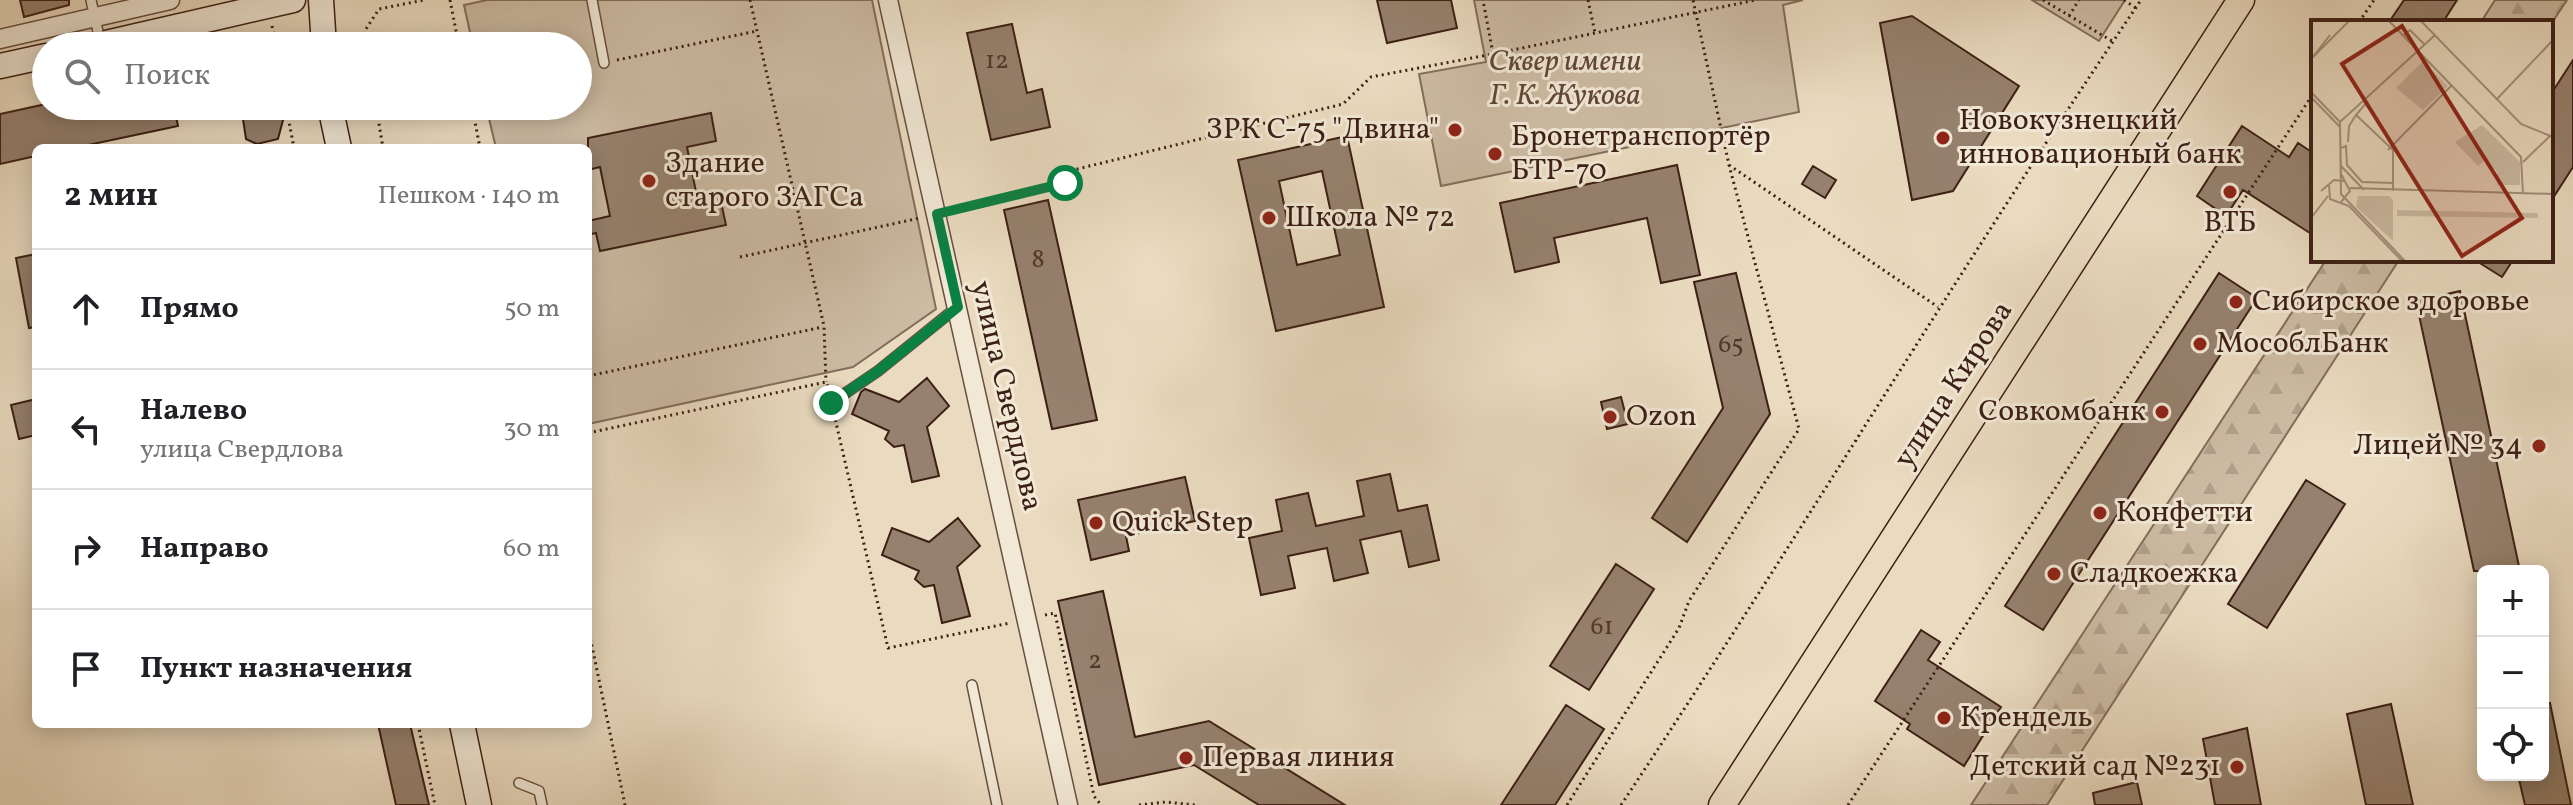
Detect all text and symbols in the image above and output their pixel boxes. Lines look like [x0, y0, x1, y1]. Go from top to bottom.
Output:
inset map [2311, 20, 2553, 262]
search box [32, 32, 592, 120]
park label: Сквер имени Г. К. Жукова [1488, 41, 1642, 117]
house number: 12 [985, 43, 1009, 79]
icon: search [60, 54, 104, 98]
text: Поиск [124, 55, 210, 97]
place label: Новокузнецкий инновационый банк [1959, 100, 2242, 176]
place label: ЗРК С-75 "Двина" [1206, 109, 1439, 151]
place label: Бронетранспортёр БТР-70 [1511, 116, 1771, 192]
marker: ЗРК С-75 "Двина" [1446, 121, 1464, 139]
marker: Новокузнецкий инновационый банк [1934, 129, 1952, 147]
place label: Здание старого ЗАГСа [665, 143, 864, 219]
marker: Бронетранспортёр БТР-70 [1486, 145, 1504, 163]
route start [1047, 165, 1083, 201]
marker: Здание старого ЗАГСа [640, 172, 658, 190]
text: 2 мин [64, 173, 158, 220]
text: Пешком · 140 m [378, 178, 560, 214]
marker: ВТБ [2221, 183, 2239, 201]
place label: Школа № 72 [1285, 197, 1455, 239]
place label: ВТБ [2203, 202, 2257, 244]
marker: Школа № 72 [1260, 209, 1278, 227]
house number: 8 [1031, 242, 1045, 278]
street label: улица Свердлова [959, 277, 1053, 515]
place label: Сибирское здоровье [2252, 281, 2529, 323]
icon: ahead [64, 287, 108, 331]
text: Прямо [140, 288, 239, 330]
text: 50 m [504, 291, 560, 327]
street label: улица Кирова [1884, 293, 2024, 477]
marker: Сибирское здоровье [2227, 293, 2245, 311]
place label: МособлБанк [2216, 323, 2389, 365]
house number: 65 [1718, 327, 1744, 363]
marker: МособлБанк [2191, 335, 2209, 353]
route end [813, 385, 849, 421]
text: Налево [140, 390, 247, 432]
place label: Совкомбанк [1979, 391, 2146, 433]
place label: Ozon [1626, 396, 1697, 438]
marker: Совкомбанк [2153, 403, 2171, 421]
icon: left [64, 407, 108, 451]
marker: Ozon [1601, 408, 1619, 426]
text: 30 m [503, 411, 560, 447]
place label: Лицей № 34 [2353, 425, 2523, 467]
text: улица Свердлова [140, 432, 344, 468]
marker: Лицей № 34 [2530, 437, 2548, 455]
place label: Конфетти [2116, 492, 2253, 534]
place label: Quick Step [1112, 502, 1253, 544]
marker: Конфетти [2091, 504, 2109, 522]
marker: Quick Step [1087, 514, 1105, 532]
icon: right [64, 527, 108, 571]
text: Направо [140, 528, 269, 570]
text: 60 m [503, 531, 560, 567]
place label: Сладкоежка [2070, 553, 2238, 595]
marker: Сладкоежка [2045, 565, 2063, 583]
map controls [2477, 565, 2549, 781]
button: + [2477, 565, 2549, 637]
house number: 61 [1590, 609, 1614, 645]
button: − [2477, 637, 2549, 709]
house number: 2 [1088, 643, 1102, 679]
icon: arrive [64, 647, 108, 691]
text: Пункт назначения [140, 648, 412, 690]
place label: Крендель [1960, 697, 2093, 739]
marker: Крендель [1935, 709, 1953, 727]
button: locate [2477, 709, 2549, 781]
place label: Первая линия [1202, 737, 1394, 779]
place label: Детский сад №231 [1970, 746, 2221, 788]
marker: Первая линия [1177, 749, 1195, 767]
marker: Детский сад №231 [2228, 758, 2246, 776]

